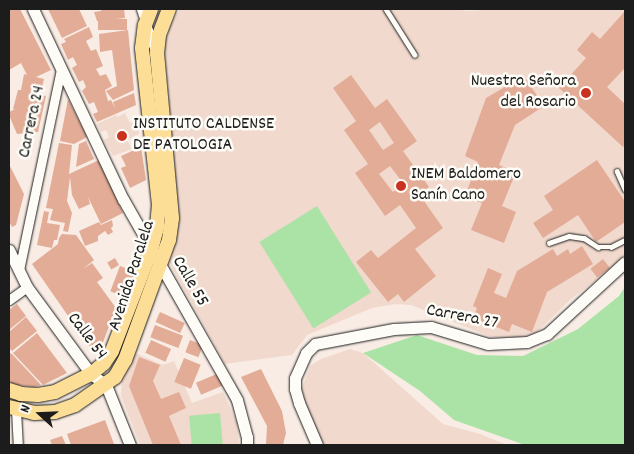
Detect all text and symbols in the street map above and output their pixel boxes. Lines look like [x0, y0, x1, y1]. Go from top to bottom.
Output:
place label: Nuestra Señora del Rosario [471, 72, 576, 115]
street label: Carrera 24 [15, 84, 51, 160]
marker: Nuestra Señora del Rosario [580, 87, 592, 99]
place label: INSTITUTO CALDENSE DE PATOLOGIA [133, 115, 274, 158]
marker: INSTITUTO CALDENSE DE PATOLOGIA [115, 129, 129, 143]
place label: INEM Baldomero Sanín Cano [411, 165, 521, 208]
marker: INEM Baldomero Sanín Cano [395, 180, 407, 192]
street label: Avenida Paralela [105, 218, 161, 334]
street label: Calle 55 [166, 253, 212, 311]
street label: Carrera 27 [424, 300, 500, 336]
street label: Calle 54 [61, 309, 111, 365]
north arrow [15, 389, 65, 439]
text: N [15, 402, 36, 416]

